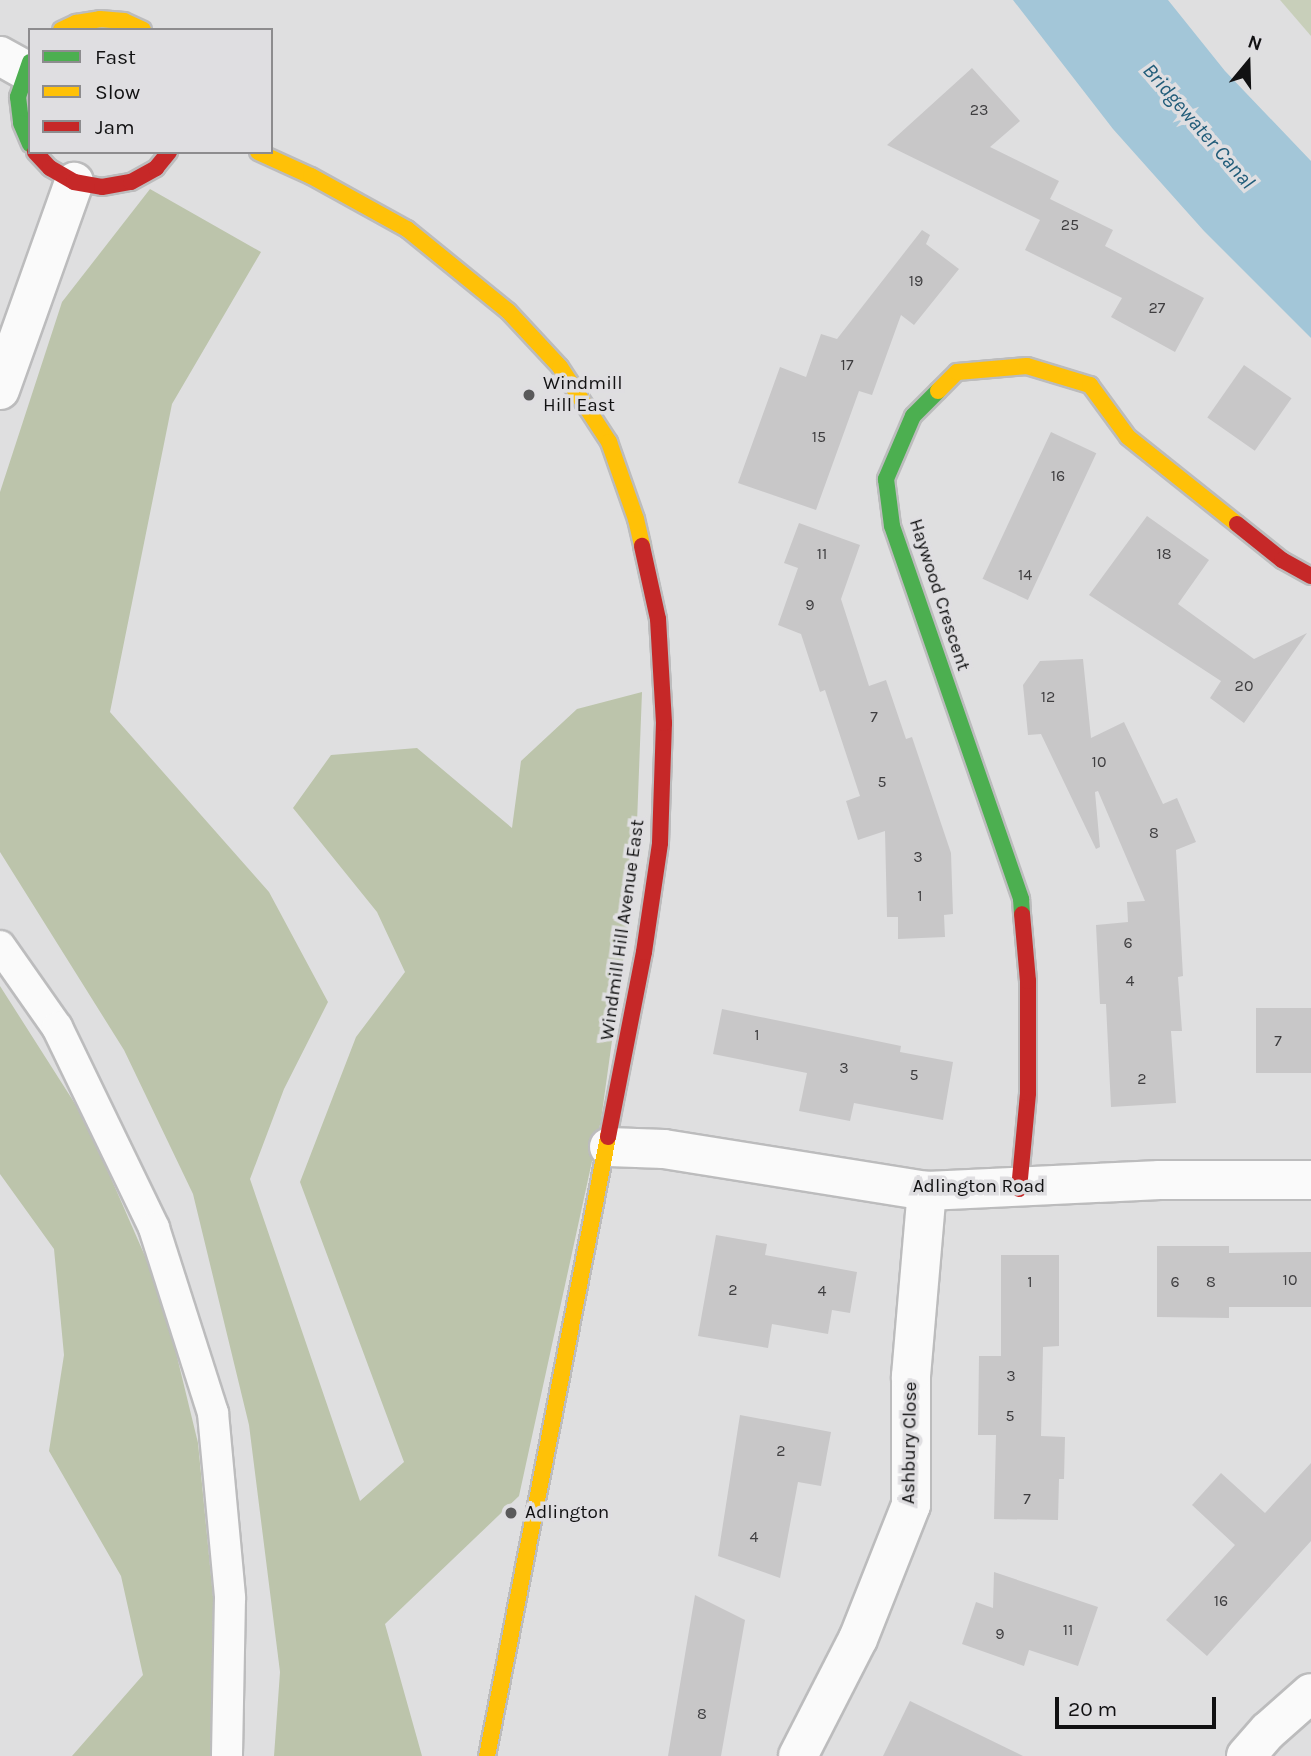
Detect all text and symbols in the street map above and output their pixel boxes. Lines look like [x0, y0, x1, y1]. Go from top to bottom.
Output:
legend [28, 28, 273, 154]
north arrow [1213, 28, 1283, 98]
text: N [1245, 31, 1265, 56]
text: Fast [95, 45, 136, 69]
water label: Bridgewater Canal [1138, 58, 1260, 194]
text: Slow [95, 80, 140, 104]
house number: 23 [970, 100, 988, 120]
text: Jam [95, 115, 135, 139]
house number: 25 [1061, 215, 1079, 235]
house number: 19 [909, 271, 923, 291]
house number: 27 [1149, 298, 1165, 318]
house number: 17 [841, 355, 853, 375]
place label: Windmill Hill East [543, 373, 622, 417]
marker: Windmill Hill East [521, 387, 537, 403]
house number: 15 [812, 427, 826, 447]
house number: 16 [1051, 466, 1065, 486]
street label: Haywood Crescent [904, 516, 974, 674]
house number: 11 [817, 544, 827, 564]
house number: 18 [1156, 544, 1172, 564]
house number: 14 [1018, 565, 1032, 585]
house number: 9 [805, 595, 815, 615]
house number: 20 [1235, 676, 1253, 696]
house number: 12 [1041, 687, 1055, 707]
house number: 7 [870, 707, 878, 727]
house number: 10 [1092, 752, 1106, 772]
house number: 5 [877, 772, 887, 792]
street label: Windmill Hill Avenue East [596, 818, 650, 1042]
house number: 8 [1149, 823, 1159, 843]
house number: 3 [913, 847, 923, 867]
house number: 1 [917, 886, 923, 906]
house number: 6 [1123, 933, 1133, 953]
house number: 4 [1126, 971, 1134, 991]
house number: 1 [754, 1025, 760, 1045]
house number: 7 [1274, 1031, 1282, 1051]
house number: 3 [839, 1058, 849, 1078]
house number: 5 [909, 1065, 919, 1085]
house number: 2 [1137, 1069, 1147, 1089]
street label: Adlington Road [913, 1176, 1045, 1198]
house number: 10 [1283, 1270, 1297, 1290]
house number: 1 [1027, 1272, 1033, 1292]
house number: 6 [1170, 1272, 1180, 1292]
house number: 8 [1206, 1272, 1216, 1292]
house number: 2 [728, 1280, 738, 1300]
house number: 4 [818, 1281, 826, 1301]
house number: 3 [1006, 1366, 1016, 1386]
street label: Ashbury Close [898, 1382, 922, 1504]
house number: 5 [1005, 1406, 1015, 1426]
house number: 2 [776, 1441, 786, 1461]
house number: 7 [1023, 1489, 1031, 1509]
place label: Adlington [525, 1502, 609, 1524]
marker: Adlington [503, 1505, 519, 1521]
house number: 4 [750, 1527, 758, 1547]
house number: 16 [1214, 1591, 1228, 1611]
house number: 11 [1063, 1620, 1073, 1640]
house number: 9 [995, 1624, 1005, 1644]
scale bar [1059, 1682, 1220, 1726]
text: 20 m [1068, 1697, 1117, 1721]
house number: 8 [697, 1704, 707, 1724]

